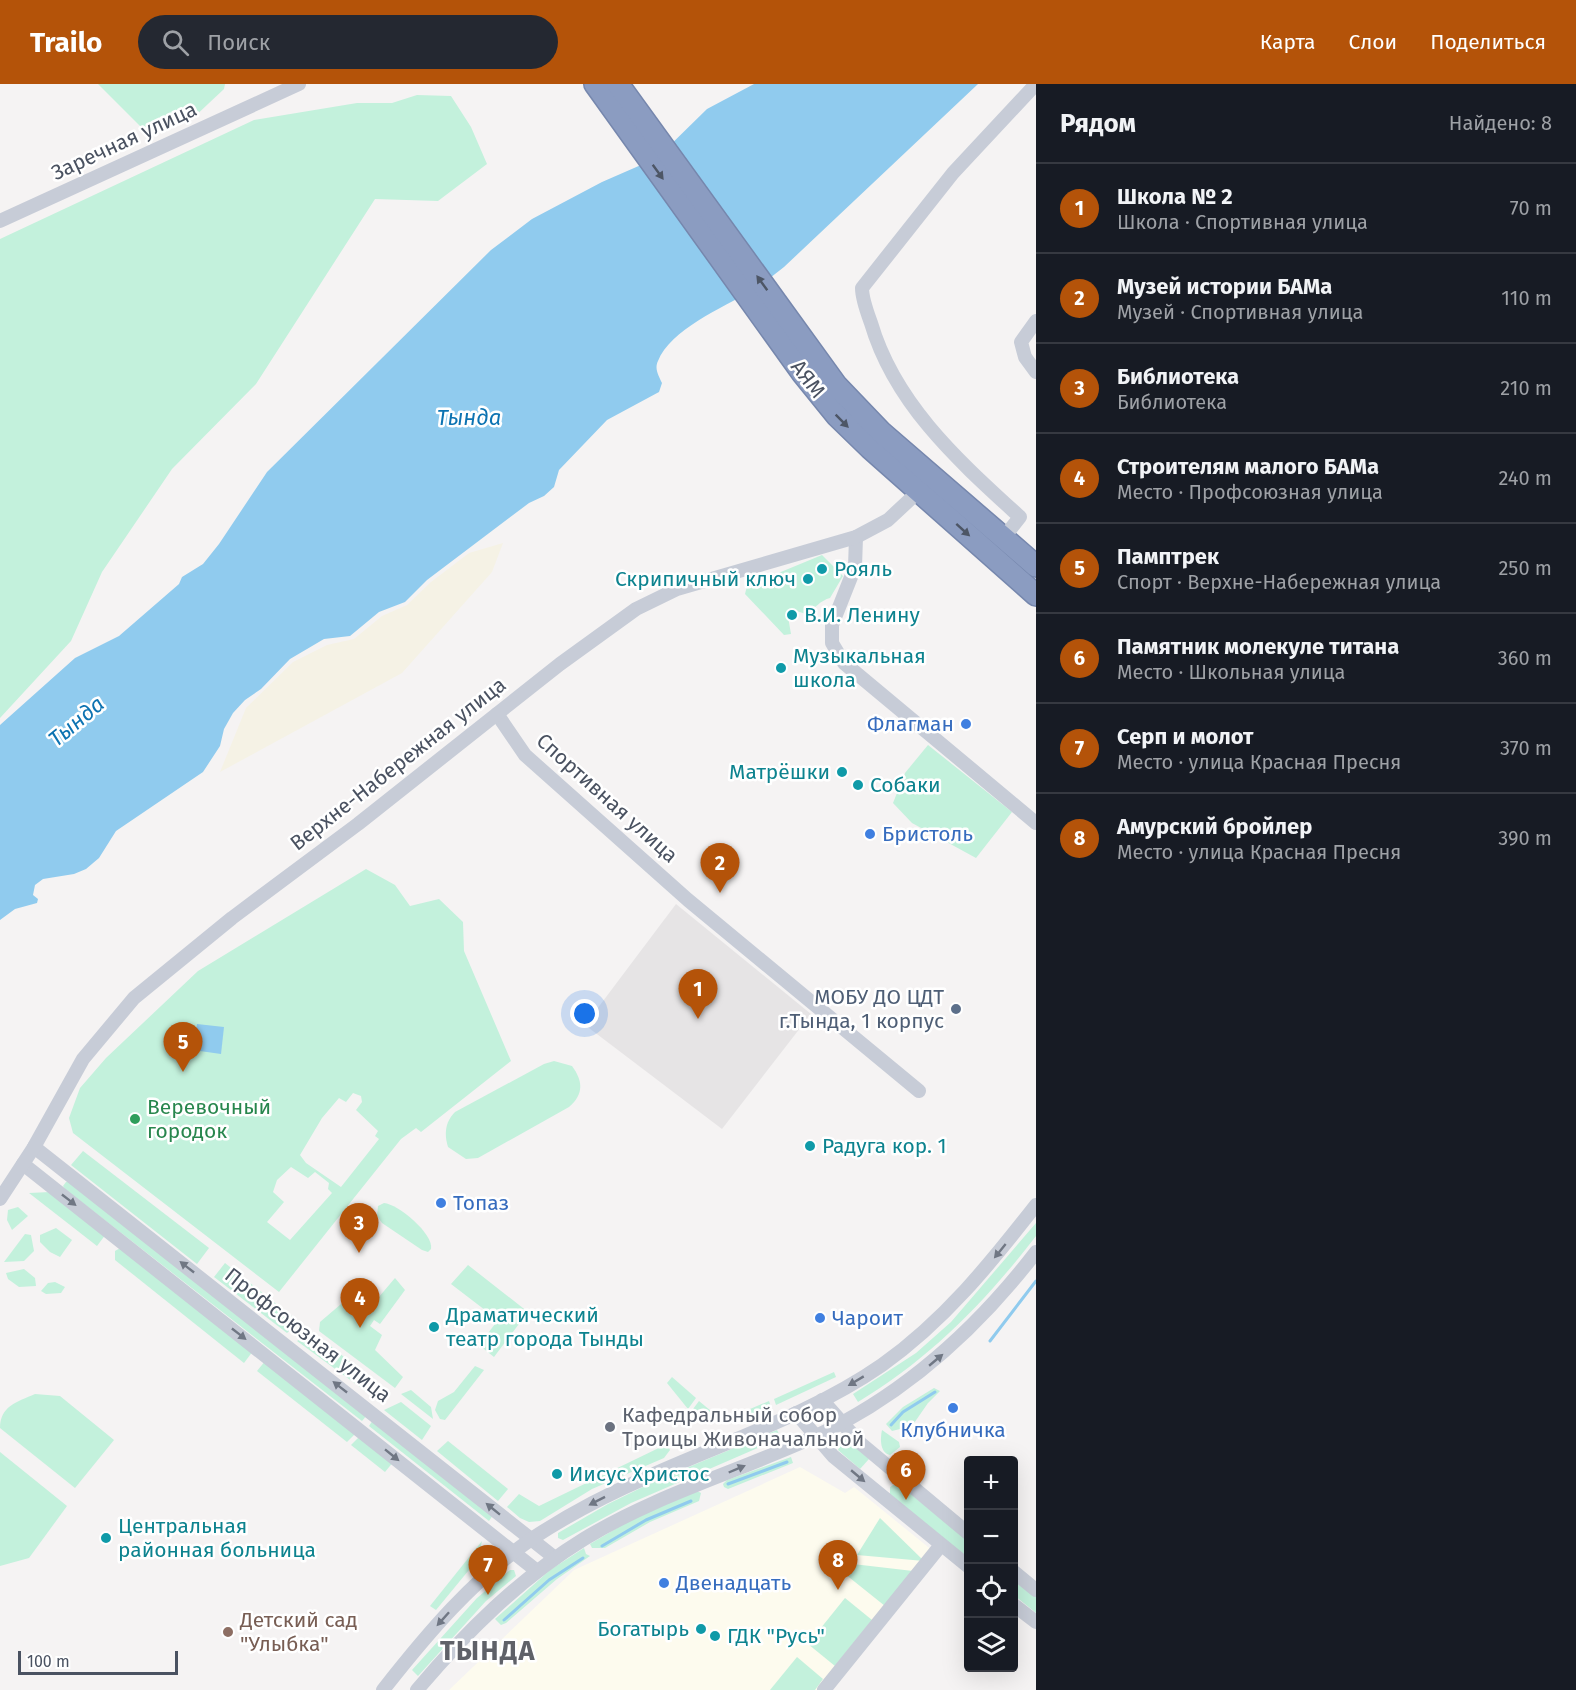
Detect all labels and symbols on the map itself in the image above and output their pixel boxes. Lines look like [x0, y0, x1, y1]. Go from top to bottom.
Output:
street label: Заречная улица [47, 96, 201, 186]
one-way arrow [652, 164, 664, 180]
one-way arrow [756, 275, 768, 291]
street label: АЯМ [785, 355, 831, 403]
water label: Тында [437, 404, 501, 431]
one-way arrow [835, 413, 849, 427]
one-way arrow [955, 523, 970, 536]
place label: Рояль [834, 556, 892, 582]
marker: Рояль [815, 562, 829, 576]
place label: Скрипичный ключ [615, 566, 796, 592]
marker: Скрипичный ключ [801, 572, 815, 586]
place label: В.И. Ленину [804, 602, 921, 628]
marker: В.И. Ленину [785, 608, 799, 622]
place label: Музыкальная школа [793, 643, 926, 693]
marker: Музыкальная школа [774, 661, 788, 675]
street label: Верхне-Набережная улица [285, 672, 511, 856]
water label: Тында [43, 690, 110, 752]
place label: Флагман [867, 711, 954, 737]
marker: Флагман [959, 717, 973, 731]
street label: Спортивная улица [531, 728, 683, 868]
place label: Матрёшки [729, 759, 830, 785]
marker: Матрёшки [835, 765, 849, 779]
place label: Собаки [870, 772, 940, 798]
marker: Собаки [851, 778, 865, 792]
place label: Бристоль [882, 821, 973, 847]
marker: Бристоль [863, 827, 877, 841]
pin: 2 [700, 844, 740, 893]
pin: 1 [678, 970, 718, 1019]
place label: МОБУ ДО ЦДТ г.Тында, 1 корпус [779, 984, 944, 1034]
your location [570, 999, 599, 1028]
marker: МОБУ ДО ЦДТ г.Тында, 1 корпус [949, 1002, 963, 1016]
pin: 5 [164, 1022, 202, 1072]
place label: Веревочный городок [147, 1094, 271, 1144]
marker: Веревочный городок [128, 1112, 142, 1126]
place label: Радуга кор. 1 [822, 1133, 947, 1159]
marker: Радуга кор. 1 [803, 1139, 817, 1153]
place label: Топаз [453, 1190, 509, 1216]
one-way arrow [62, 1194, 77, 1206]
marker: Топаз [434, 1196, 448, 1210]
pin: 3 [340, 1204, 378, 1253]
one-way arrow [993, 1243, 1006, 1259]
one-way arrow [179, 1260, 195, 1273]
street label: Профсоюзная улица [220, 1262, 396, 1408]
pin: 4 [340, 1278, 380, 1328]
place label: Драматический театр города Тынды [445, 1302, 644, 1352]
place label: Чароит [832, 1305, 904, 1331]
marker: Чароит [813, 1311, 827, 1325]
marker: Драматический театр города Тынды [427, 1320, 441, 1334]
one-way arrow [232, 1327, 247, 1339]
one-way arrow [928, 1353, 944, 1366]
one-way arrow [848, 1375, 864, 1386]
one-way arrow [333, 1382, 348, 1394]
marker: Клубничка [946, 1401, 960, 1415]
place label: Кафедральный собор Троицы Живоначальной [622, 1402, 864, 1452]
place label: Клубничка [900, 1417, 1006, 1443]
marker: Кафедральный собор Троицы Живоначальной [603, 1420, 617, 1434]
one-way arrow [384, 1449, 399, 1461]
pin: 6 [886, 1450, 926, 1500]
place label: Иисус Христос [569, 1461, 710, 1487]
one-way arrow [728, 1464, 746, 1474]
marker: Иисус Христос [550, 1467, 564, 1481]
one-way arrow [850, 1470, 866, 1483]
one-way arrow [588, 1496, 605, 1506]
one-way arrow [485, 1502, 501, 1515]
place label: Центральная районная больница [118, 1513, 316, 1563]
marker: Центральная районная больница [99, 1531, 113, 1545]
pin: 8 [818, 1540, 858, 1590]
pin: 7 [468, 1546, 508, 1595]
place label: Двенадцать [675, 1570, 791, 1596]
marker: Двенадцать [657, 1576, 671, 1590]
place label: Детский сад "Улыбка" [239, 1607, 357, 1657]
one-way arrow [437, 1611, 450, 1626]
place label: Богатырь [597, 1616, 689, 1642]
marker: Богатырь [694, 1622, 708, 1636]
place label: ГДК "Русь" [727, 1623, 825, 1649]
marker: Детский сад "Улыбка" [221, 1625, 235, 1639]
marker: ГДК "Русь" [708, 1629, 722, 1643]
district label: ТЫНДА [440, 1635, 536, 1667]
scale bar [18, 1648, 178, 1676]

